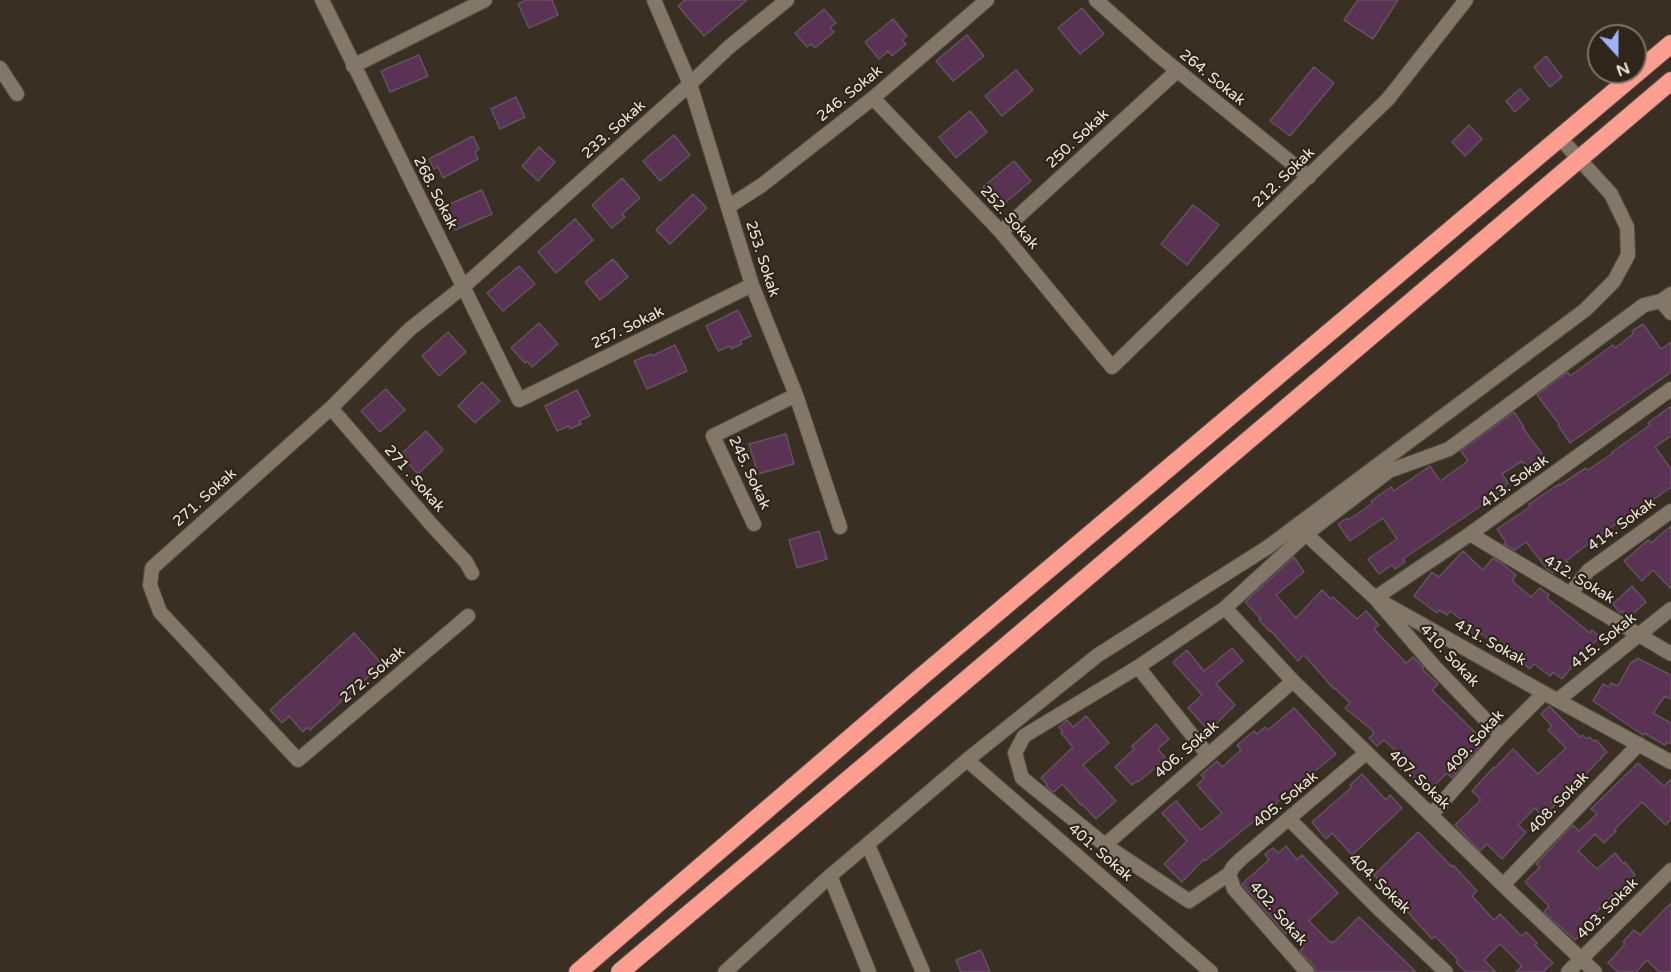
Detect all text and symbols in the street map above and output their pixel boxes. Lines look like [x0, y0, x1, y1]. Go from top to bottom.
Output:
north arrow [1587, 24, 1647, 84]
street label: 264. Sokak [1176, 46, 1248, 110]
text: N [1613, 57, 1632, 81]
street label: 246. Sokak [814, 62, 886, 126]
street label: 233. Sokak [579, 97, 649, 163]
street label: 250. Sokak [1043, 105, 1113, 173]
street label: 212. Sokak [1249, 144, 1319, 212]
street label: 268. Sokak [409, 154, 461, 232]
street label: 252. Sokak [976, 183, 1042, 253]
street label: 253. Sokak [741, 219, 783, 299]
street label: 257. Sokak [589, 303, 667, 353]
street label: 245. Sokak [724, 433, 774, 513]
street label: 271 . Sokak [380, 442, 448, 516]
street label: 413. Sokak [1478, 451, 1552, 513]
street label: 271. Sokak [170, 465, 240, 531]
street label: 414. Sokak [1585, 494, 1659, 556]
street label: 412. Sokak [1540, 552, 1618, 608]
street label: 415. Sokak [1568, 609, 1640, 673]
street label: 411. Sokak [1451, 616, 1529, 670]
street label: 410. Sokak [1415, 621, 1483, 691]
street label: 272. Sokak [337, 643, 409, 707]
street label: 409. Sokak [1442, 707, 1508, 777]
street label: 406. Sokak [1151, 717, 1223, 783]
street label: 407. Sokak [1385, 746, 1453, 814]
street label: 405. Sokak [1250, 768, 1322, 832]
street label: 408. Sokak [1525, 768, 1593, 838]
street label: 401. Sokak [1064, 820, 1136, 886]
street label: 404. Sokak [1344, 850, 1414, 918]
street label: 403. Sokak [1574, 875, 1642, 943]
street label: 402. Sokak [1245, 878, 1311, 950]

